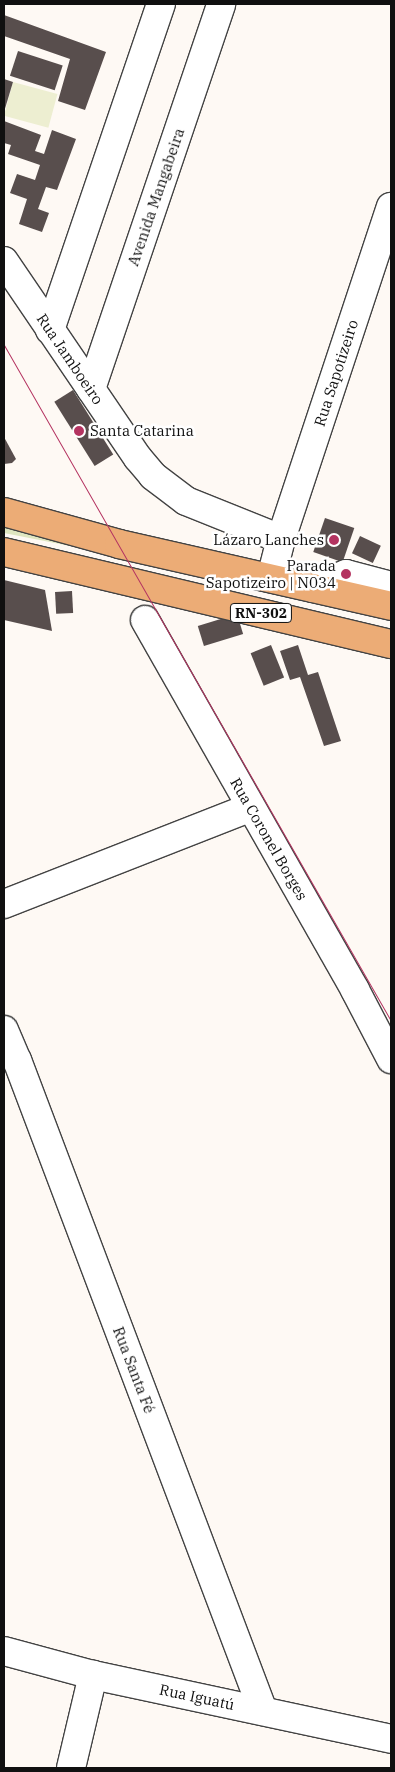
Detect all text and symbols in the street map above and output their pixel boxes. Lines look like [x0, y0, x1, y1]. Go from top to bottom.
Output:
street label: Avenida Mangabeira [124, 126, 188, 268]
street label: Rua Jamboeiro [33, 310, 107, 408]
street label: Rua Sapotizeiro [310, 317, 362, 429]
place label: Santa Catarina [90, 422, 194, 440]
marker: Santa Catarina [72, 424, 86, 438]
place label: Lázaro Lanches [213, 531, 324, 549]
marker: Lázaro Lanches [328, 534, 340, 546]
place label: Parada Sapotizeiro | N034 [206, 556, 336, 591]
marker: Parada Sapotizeiro | N034 [340, 568, 352, 580]
road number: RN-302 [230, 602, 292, 624]
street label: Rua Coronel Borges [227, 775, 311, 903]
street label: Rua Santa Fé [109, 1324, 159, 1416]
street label: Rua Iguatú [158, 1680, 236, 1714]

